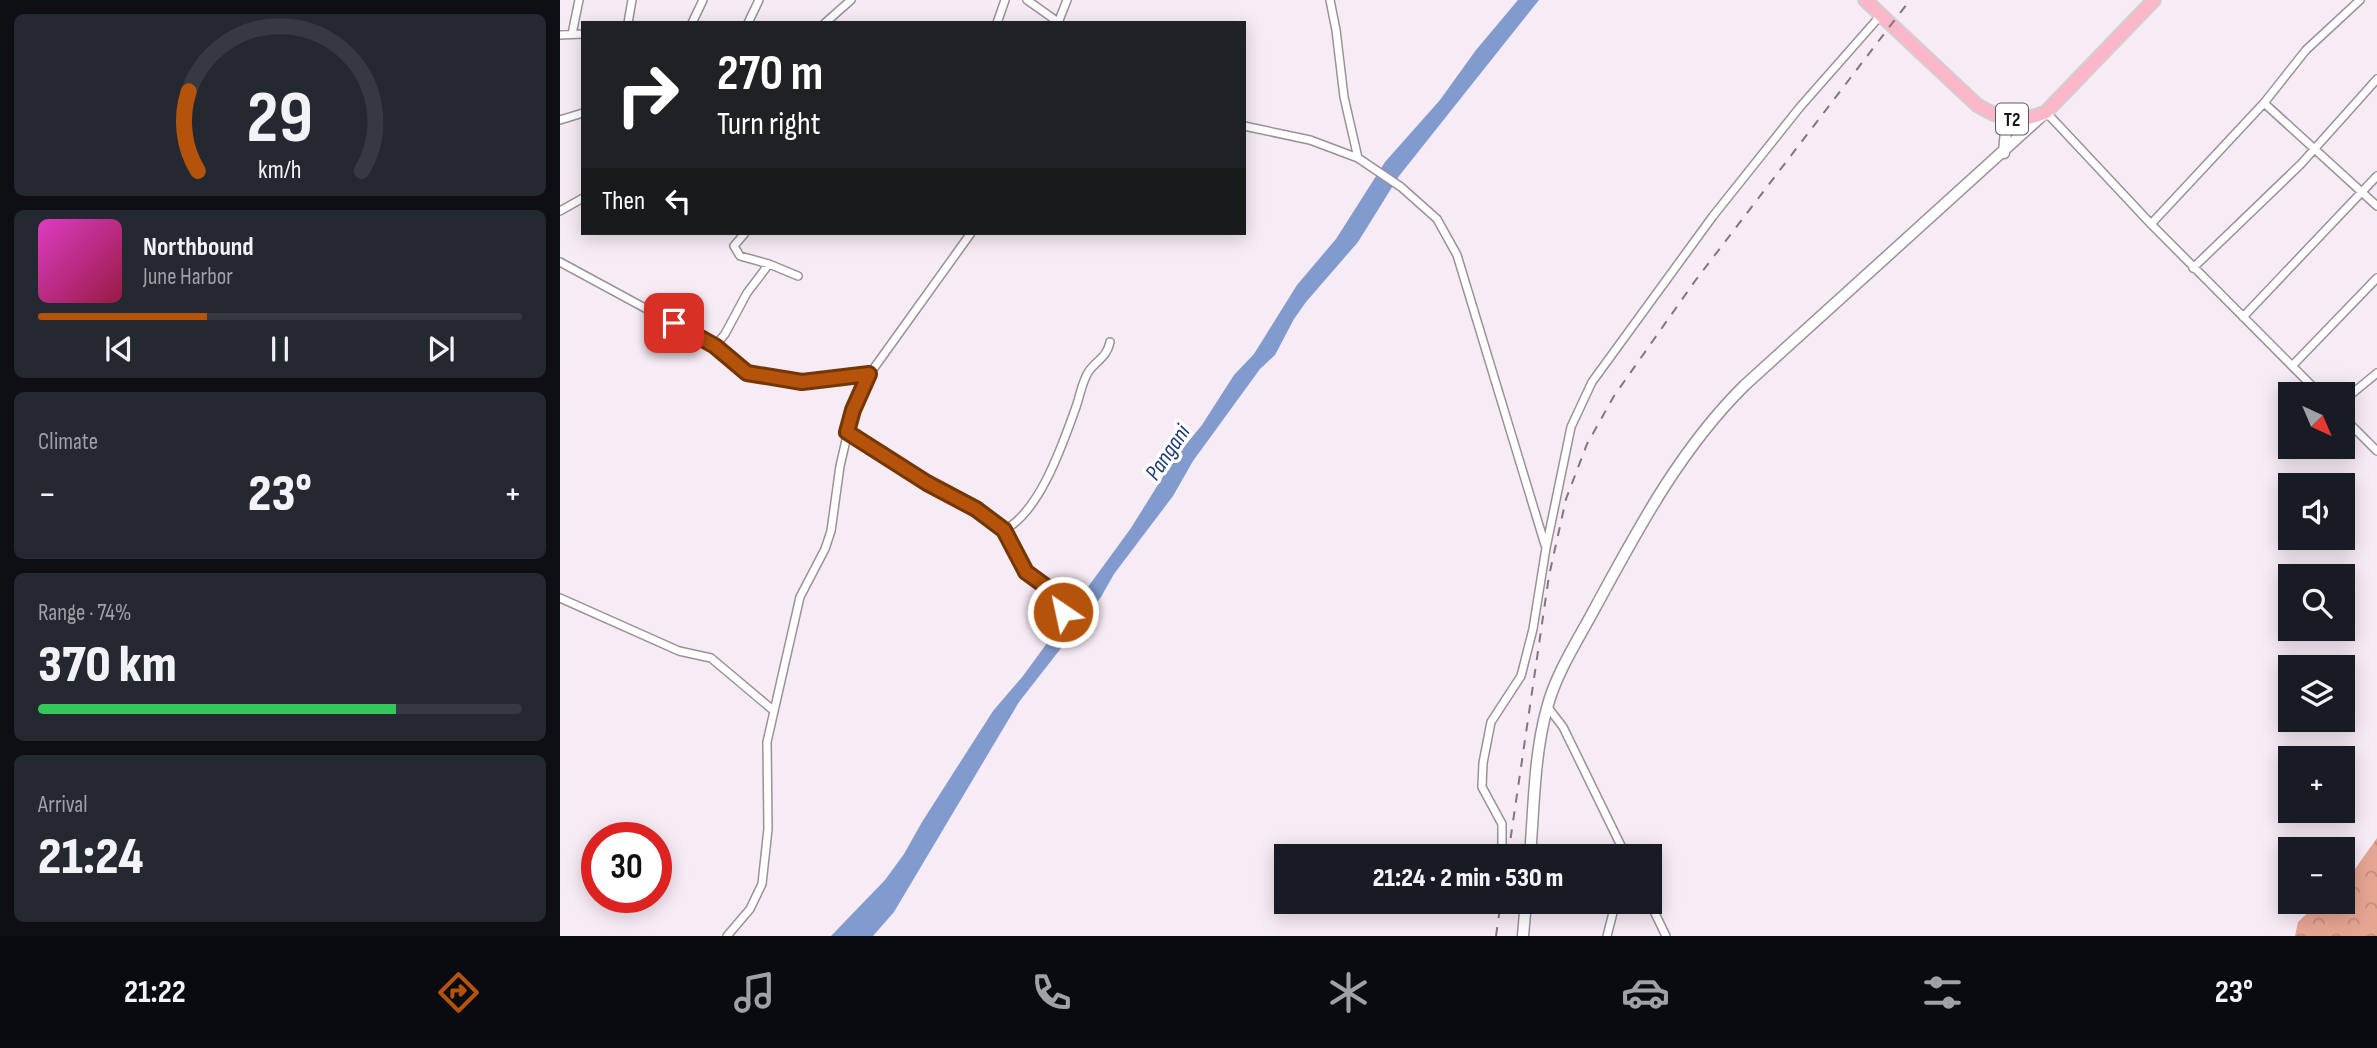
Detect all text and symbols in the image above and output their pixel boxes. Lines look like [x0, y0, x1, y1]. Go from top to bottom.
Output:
text: 270 m [717, 45, 823, 104]
icon: right [602, 49, 693, 140]
text: 29 [247, 75, 313, 163]
road number: T2 [1996, 104, 2028, 134]
text: Turn right [717, 105, 821, 144]
text: km/h [258, 155, 302, 186]
icon: left [659, 182, 697, 220]
text: Then [602, 186, 645, 217]
text: Northbound [143, 232, 254, 263]
text: June Harbor [143, 263, 233, 291]
pin [644, 293, 704, 353]
icon: arrive [655, 304, 693, 342]
icon: previous [100, 330, 138, 368]
icon: pause [261, 330, 299, 368]
icon: next [422, 330, 460, 368]
north arrow [2278, 382, 2356, 458]
map controls [2278, 382, 2355, 914]
water label: Pangani [1139, 419, 1197, 486]
text: Climate [38, 428, 98, 456]
text: 23° [248, 463, 312, 526]
text: − [38, 472, 57, 517]
text: + [503, 472, 522, 517]
button: sound [2278, 473, 2355, 550]
button: search [2278, 564, 2355, 641]
position arrow [1026, 575, 1100, 649]
text: Range · 74% [38, 599, 132, 627]
text: 370 km [38, 634, 177, 697]
button: layers [2278, 655, 2355, 732]
button: + [2278, 746, 2355, 823]
text: Arrival [38, 791, 87, 819]
speed limit sign: 30 [581, 822, 672, 913]
text: 21:24 [38, 826, 144, 889]
button: − [2278, 837, 2355, 914]
text: 21:24 · 2 min · 530 m [1373, 863, 1563, 894]
icon: directions [434, 968, 483, 1017]
icon: music [730, 968, 779, 1017]
icon: phone [1027, 968, 1076, 1017]
icon: climate [1324, 968, 1373, 1017]
icon: car [1621, 968, 1670, 1017]
icon: filters [1918, 968, 1967, 1017]
text: 21:22 [124, 973, 186, 1012]
text: 23° [2215, 973, 2253, 1012]

